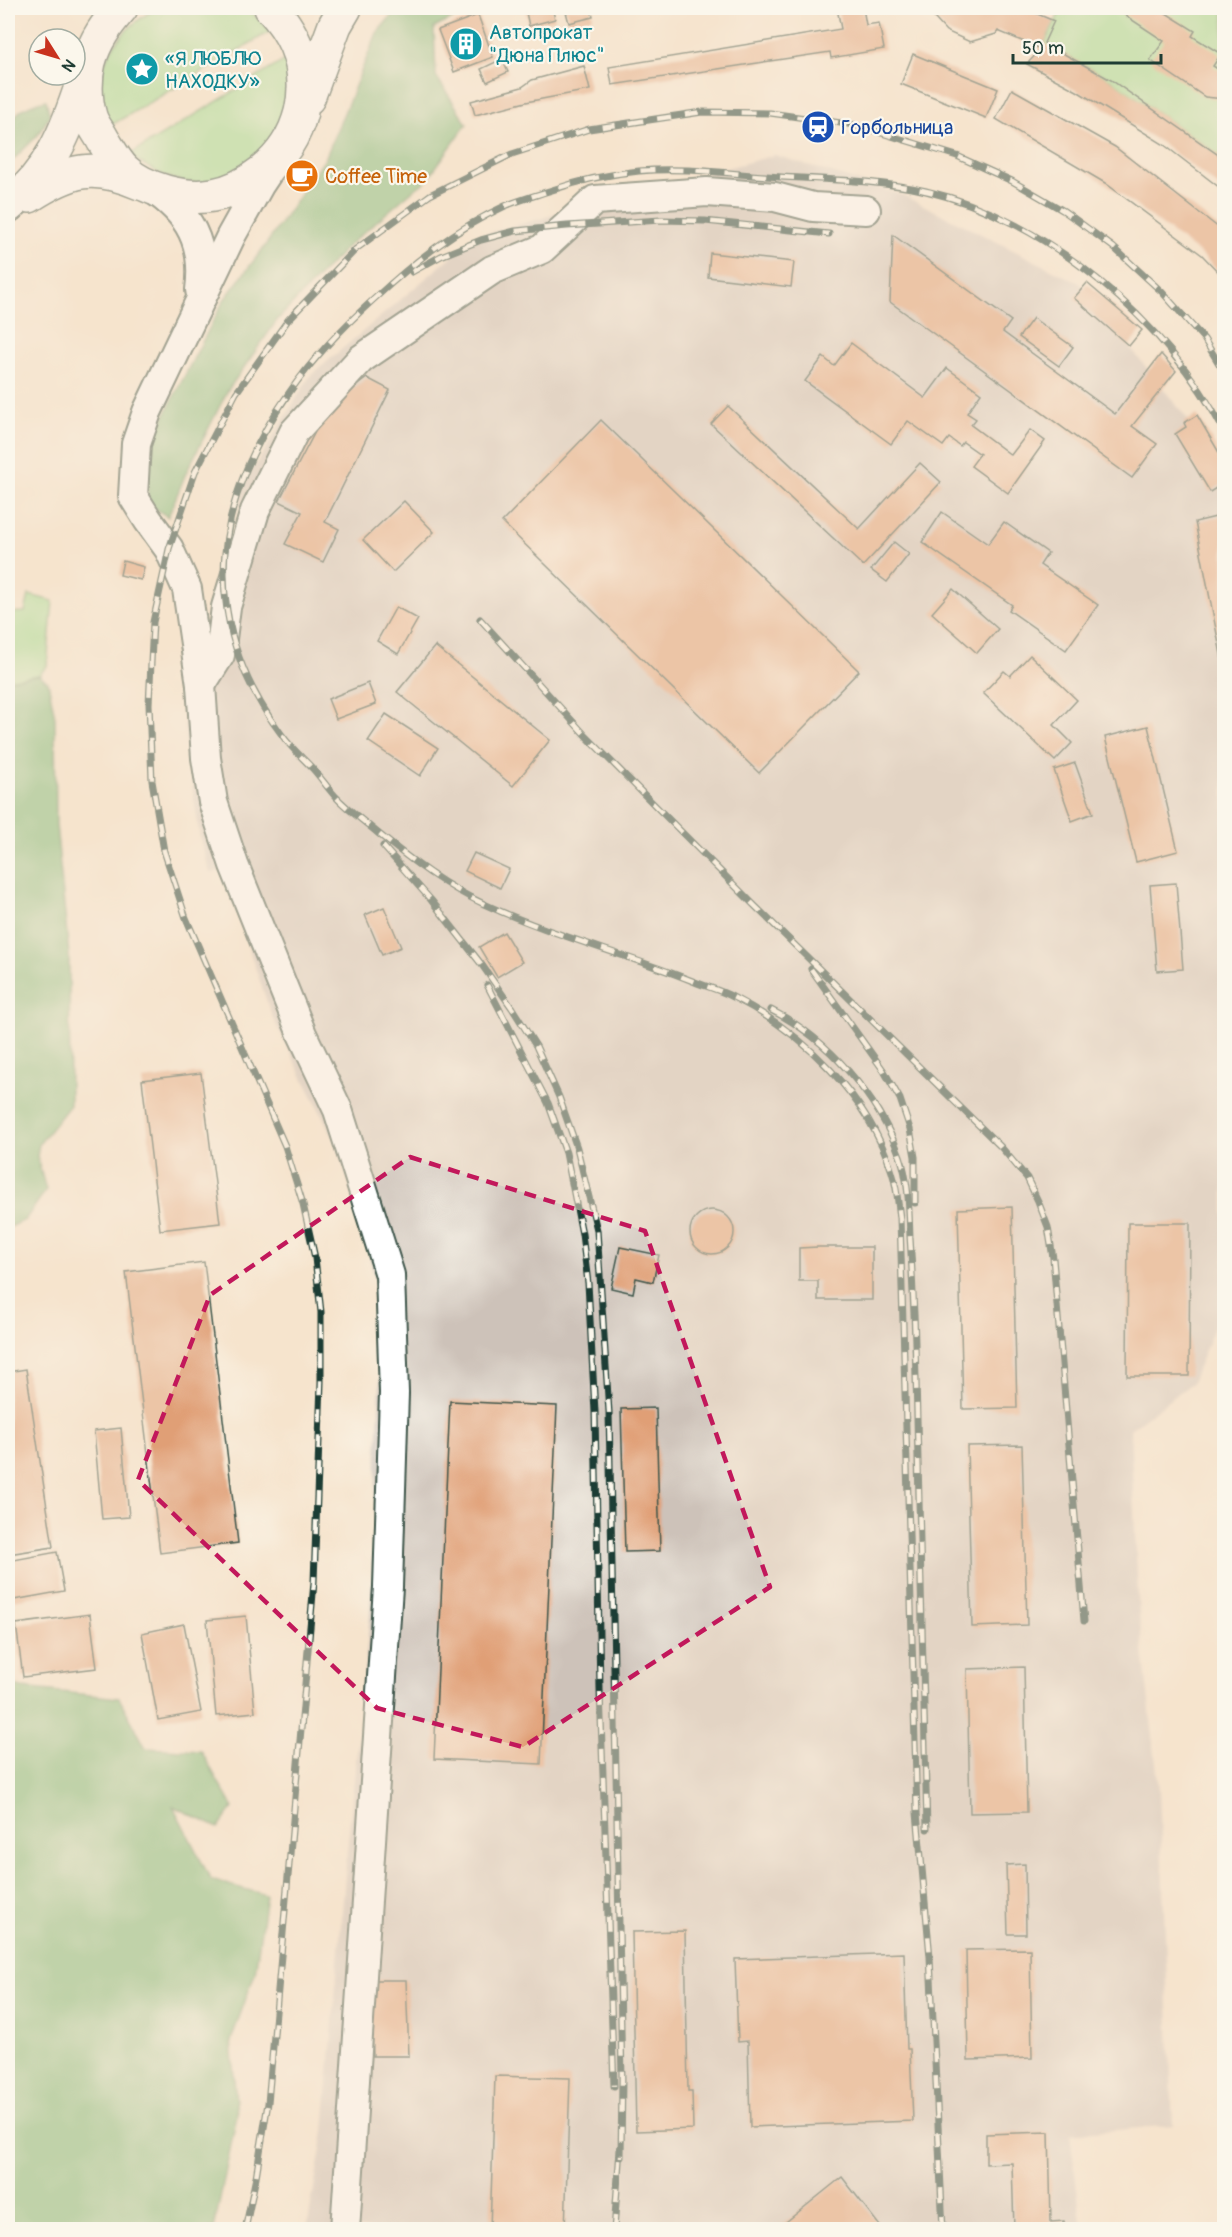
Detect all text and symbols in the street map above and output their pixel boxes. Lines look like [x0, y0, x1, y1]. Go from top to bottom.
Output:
place label: Автопрокат "Дюна Плюс" [489, 20, 605, 68]
building icon: Автопрокат "Дюна Плюс" [448, 26, 484, 62]
north arrow [27, 27, 87, 87]
scale bar [1013, 27, 1162, 65]
text: 50 m [1022, 37, 1064, 60]
place label: «Я ЛЮБЛЮ НАХОДКУ» [165, 46, 262, 94]
place icon: «Я ЛЮБЛЮ НАХОДКУ» [124, 51, 160, 87]
text: N [57, 55, 79, 76]
station icon: Горбольница [800, 109, 836, 145]
place label: Горбольница [841, 115, 953, 140]
cafe icon: Coffee Time [284, 158, 320, 194]
place label: Coffee Time [325, 164, 427, 189]

